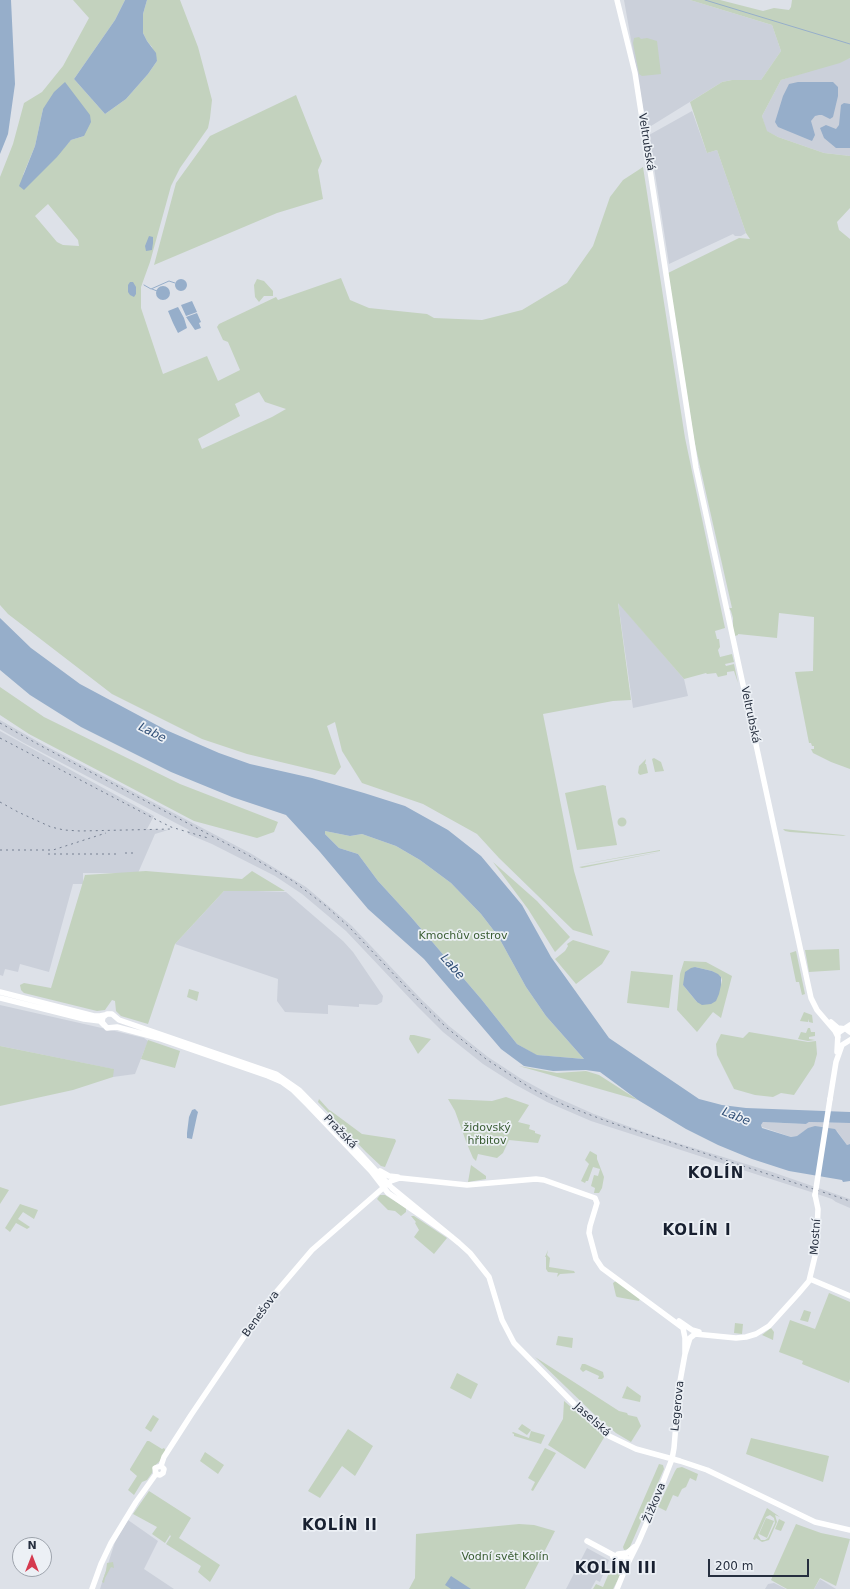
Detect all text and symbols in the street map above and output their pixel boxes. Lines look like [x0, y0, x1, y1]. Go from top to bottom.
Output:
street label: Veltrubská [635, 112, 657, 172]
street label: Veltrubská [738, 685, 762, 745]
water label: Labe [136, 720, 168, 746]
park label: Kmochův ostrov [419, 929, 507, 943]
water label: Labe [437, 951, 467, 983]
water label: Labe [720, 1105, 752, 1129]
street label: Pražská [321, 1112, 359, 1152]
park label: židovský hřbitov [463, 1121, 511, 1147]
district label: KOLÍN [688, 1165, 744, 1183]
street label: Mostní [808, 1218, 824, 1256]
district label: KOLÍN I [662, 1222, 732, 1240]
street label: Benešova [240, 1288, 282, 1340]
street label: Legerova [669, 1380, 687, 1432]
street label: Jaselská [571, 1400, 613, 1440]
street label: Žižkova [641, 1481, 669, 1525]
district label: KOLÍN II [302, 1517, 378, 1535]
north arrow [12, 1537, 52, 1577]
text: N [27, 1539, 37, 1552]
park label: Vodní svět Kolín [461, 1550, 549, 1564]
scale bar [710, 1551, 811, 1577]
text: 200 m [715, 1559, 753, 1573]
district label: KOLÍN III [575, 1560, 657, 1578]

